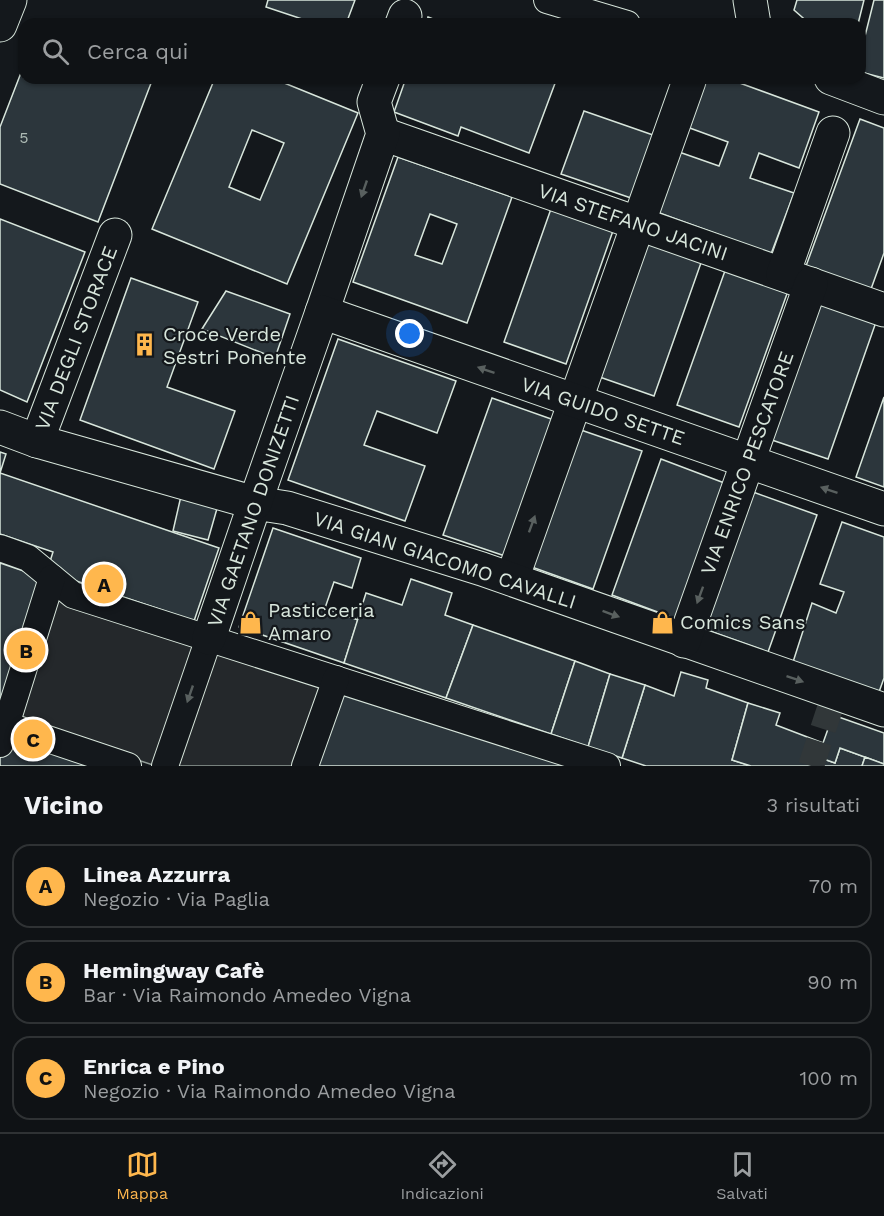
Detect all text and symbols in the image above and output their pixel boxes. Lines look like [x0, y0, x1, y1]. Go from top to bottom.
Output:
search box [18, 18, 866, 84]
icon: search [39, 35, 72, 68]
text: Cerca qui [87, 39, 188, 64]
house number: 5 [19, 128, 29, 147]
street label: VIA STEFANO JACINI [535, 178, 731, 266]
one-way arrow [358, 181, 368, 199]
street label: VIA DEGLI STORACE [30, 242, 122, 434]
your location [395, 319, 424, 348]
place label: Croce Verde Sestri Ponente [163, 322, 307, 369]
building icon: Croce Verde Sestri Ponente [132, 332, 158, 358]
street label: VIA ENRICO PESCATORE [695, 348, 799, 578]
one-way arrow [477, 364, 495, 374]
street label: VIA GUIDO SETTE [518, 372, 688, 450]
street label: VIA GAETANO DONIZETTI [202, 392, 304, 630]
one-way arrow [820, 484, 838, 494]
street label: VIA GIAN GIACOMO CAVALLI [311, 506, 579, 614]
one-way arrow [527, 515, 537, 533]
pin: A [84, 562, 124, 606]
one-way arrow [694, 587, 704, 605]
place label: Pasticceria Amaro [268, 598, 375, 645]
shop icon: Pasticceria Amaro [237, 609, 263, 635]
shop icon: Comics Sans [649, 609, 675, 635]
one-way arrow [602, 610, 620, 620]
place label: Comics Sans [680, 610, 806, 634]
pin: B [6, 628, 46, 672]
one-way arrow [786, 675, 804, 685]
one-way arrow [184, 685, 194, 703]
pin: C [14, 716, 52, 762]
text: Vicino [24, 790, 103, 820]
text: 3 risultati [766, 793, 860, 817]
text: Linea Azzurra [83, 862, 230, 887]
text: A [39, 874, 52, 898]
text: 70 m [809, 874, 858, 898]
text: Negozio · Via Paglia [83, 887, 270, 911]
text: Hemingway Cafè [83, 958, 264, 983]
text: B [39, 970, 52, 994]
text: 90 m [807, 970, 858, 994]
text: Bar · Via Raimondo Amedeo Vigna [83, 983, 411, 1007]
text: Enrica e Pino [83, 1054, 225, 1079]
text: C [39, 1066, 52, 1090]
text: 100 m [799, 1066, 858, 1090]
text: Negozio · Via Raimondo Amedeo Vigna [83, 1079, 456, 1103]
tab: Mappa [116, 1148, 168, 1203]
tab: Indicazioni [400, 1148, 484, 1203]
tab: Salvati [716, 1148, 768, 1203]

